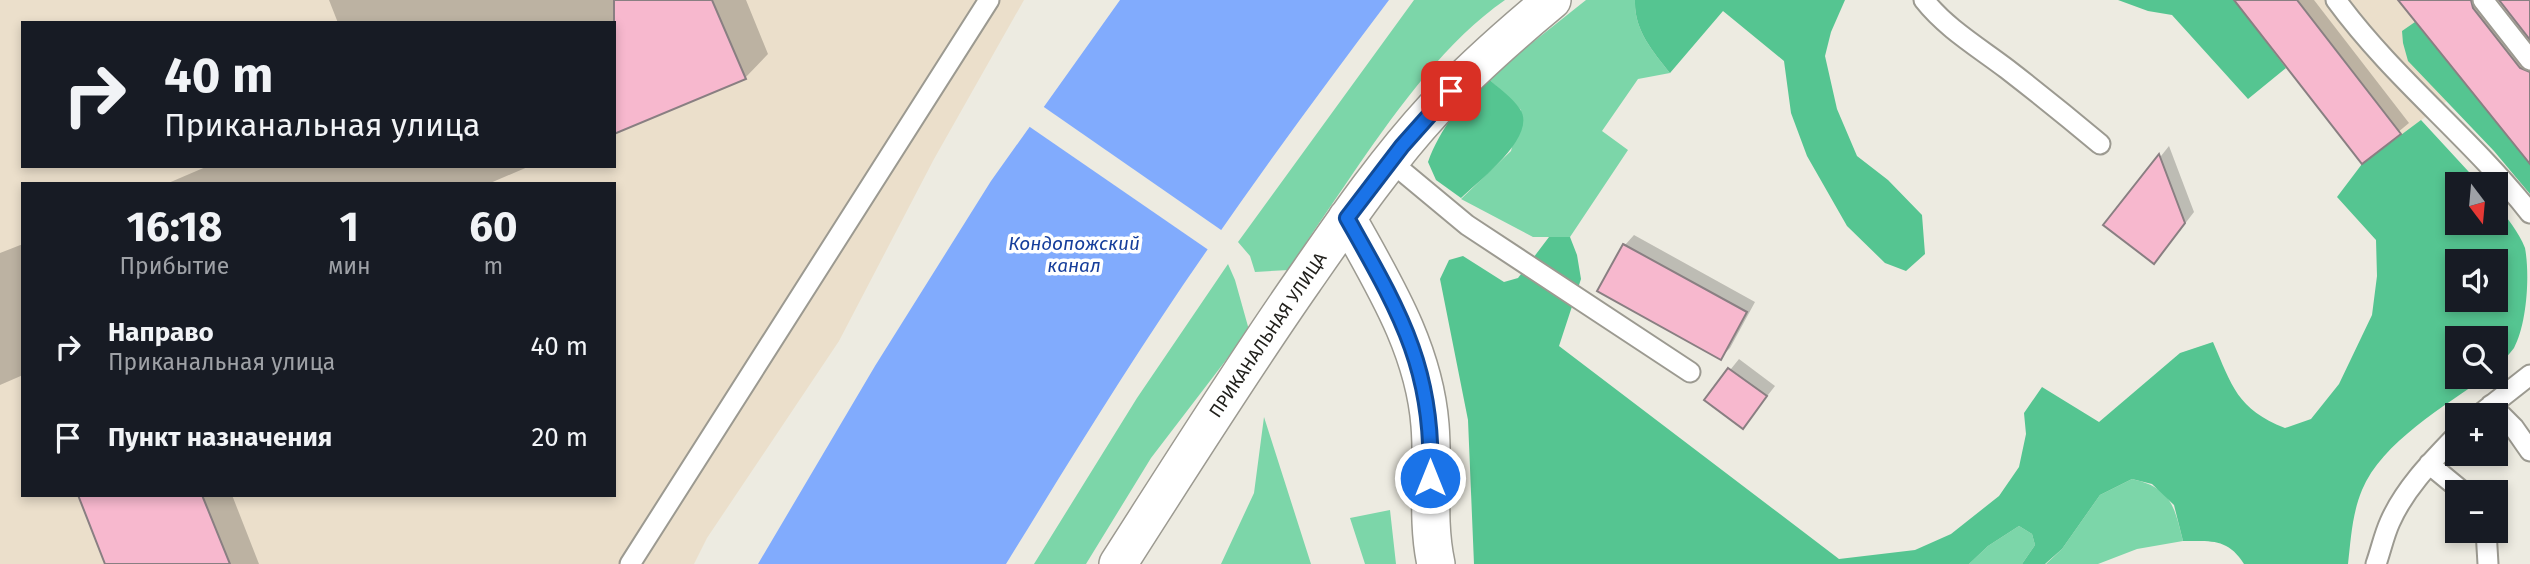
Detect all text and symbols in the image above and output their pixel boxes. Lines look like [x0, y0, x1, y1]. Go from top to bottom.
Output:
text: 40 m [164, 46, 273, 105]
icon: right [49, 49, 140, 140]
pin [1421, 61, 1481, 121]
icon: arrive [1432, 72, 1470, 110]
text: Приканальная улица [164, 106, 480, 144]
north arrow [2445, 172, 2508, 234]
map controls [2445, 172, 2508, 543]
text: 16:18 [127, 202, 222, 252]
text: 1 [340, 202, 359, 252]
text: 60 [469, 202, 518, 252]
water label: Кондопожский канал [1008, 232, 1140, 277]
street label: ПРИКАНАЛЬНАЯ УЛИЦА [1204, 248, 1332, 422]
button: sound [2445, 249, 2508, 312]
text: Прибытие [119, 252, 229, 280]
text: мин [328, 252, 371, 280]
text: m [484, 252, 503, 280]
text: Направо [108, 317, 214, 348]
button: search [2445, 326, 2508, 389]
icon: right [49, 328, 87, 366]
text: 40 m [530, 331, 588, 362]
text: Приканальная улица [108, 348, 335, 376]
button: + [2445, 403, 2508, 466]
icon: arrive [49, 419, 87, 457]
text: Пункт назначения [108, 422, 332, 453]
text: 20 m [531, 422, 588, 453]
position arrow [1393, 441, 1467, 515]
button: − [2445, 480, 2508, 543]

